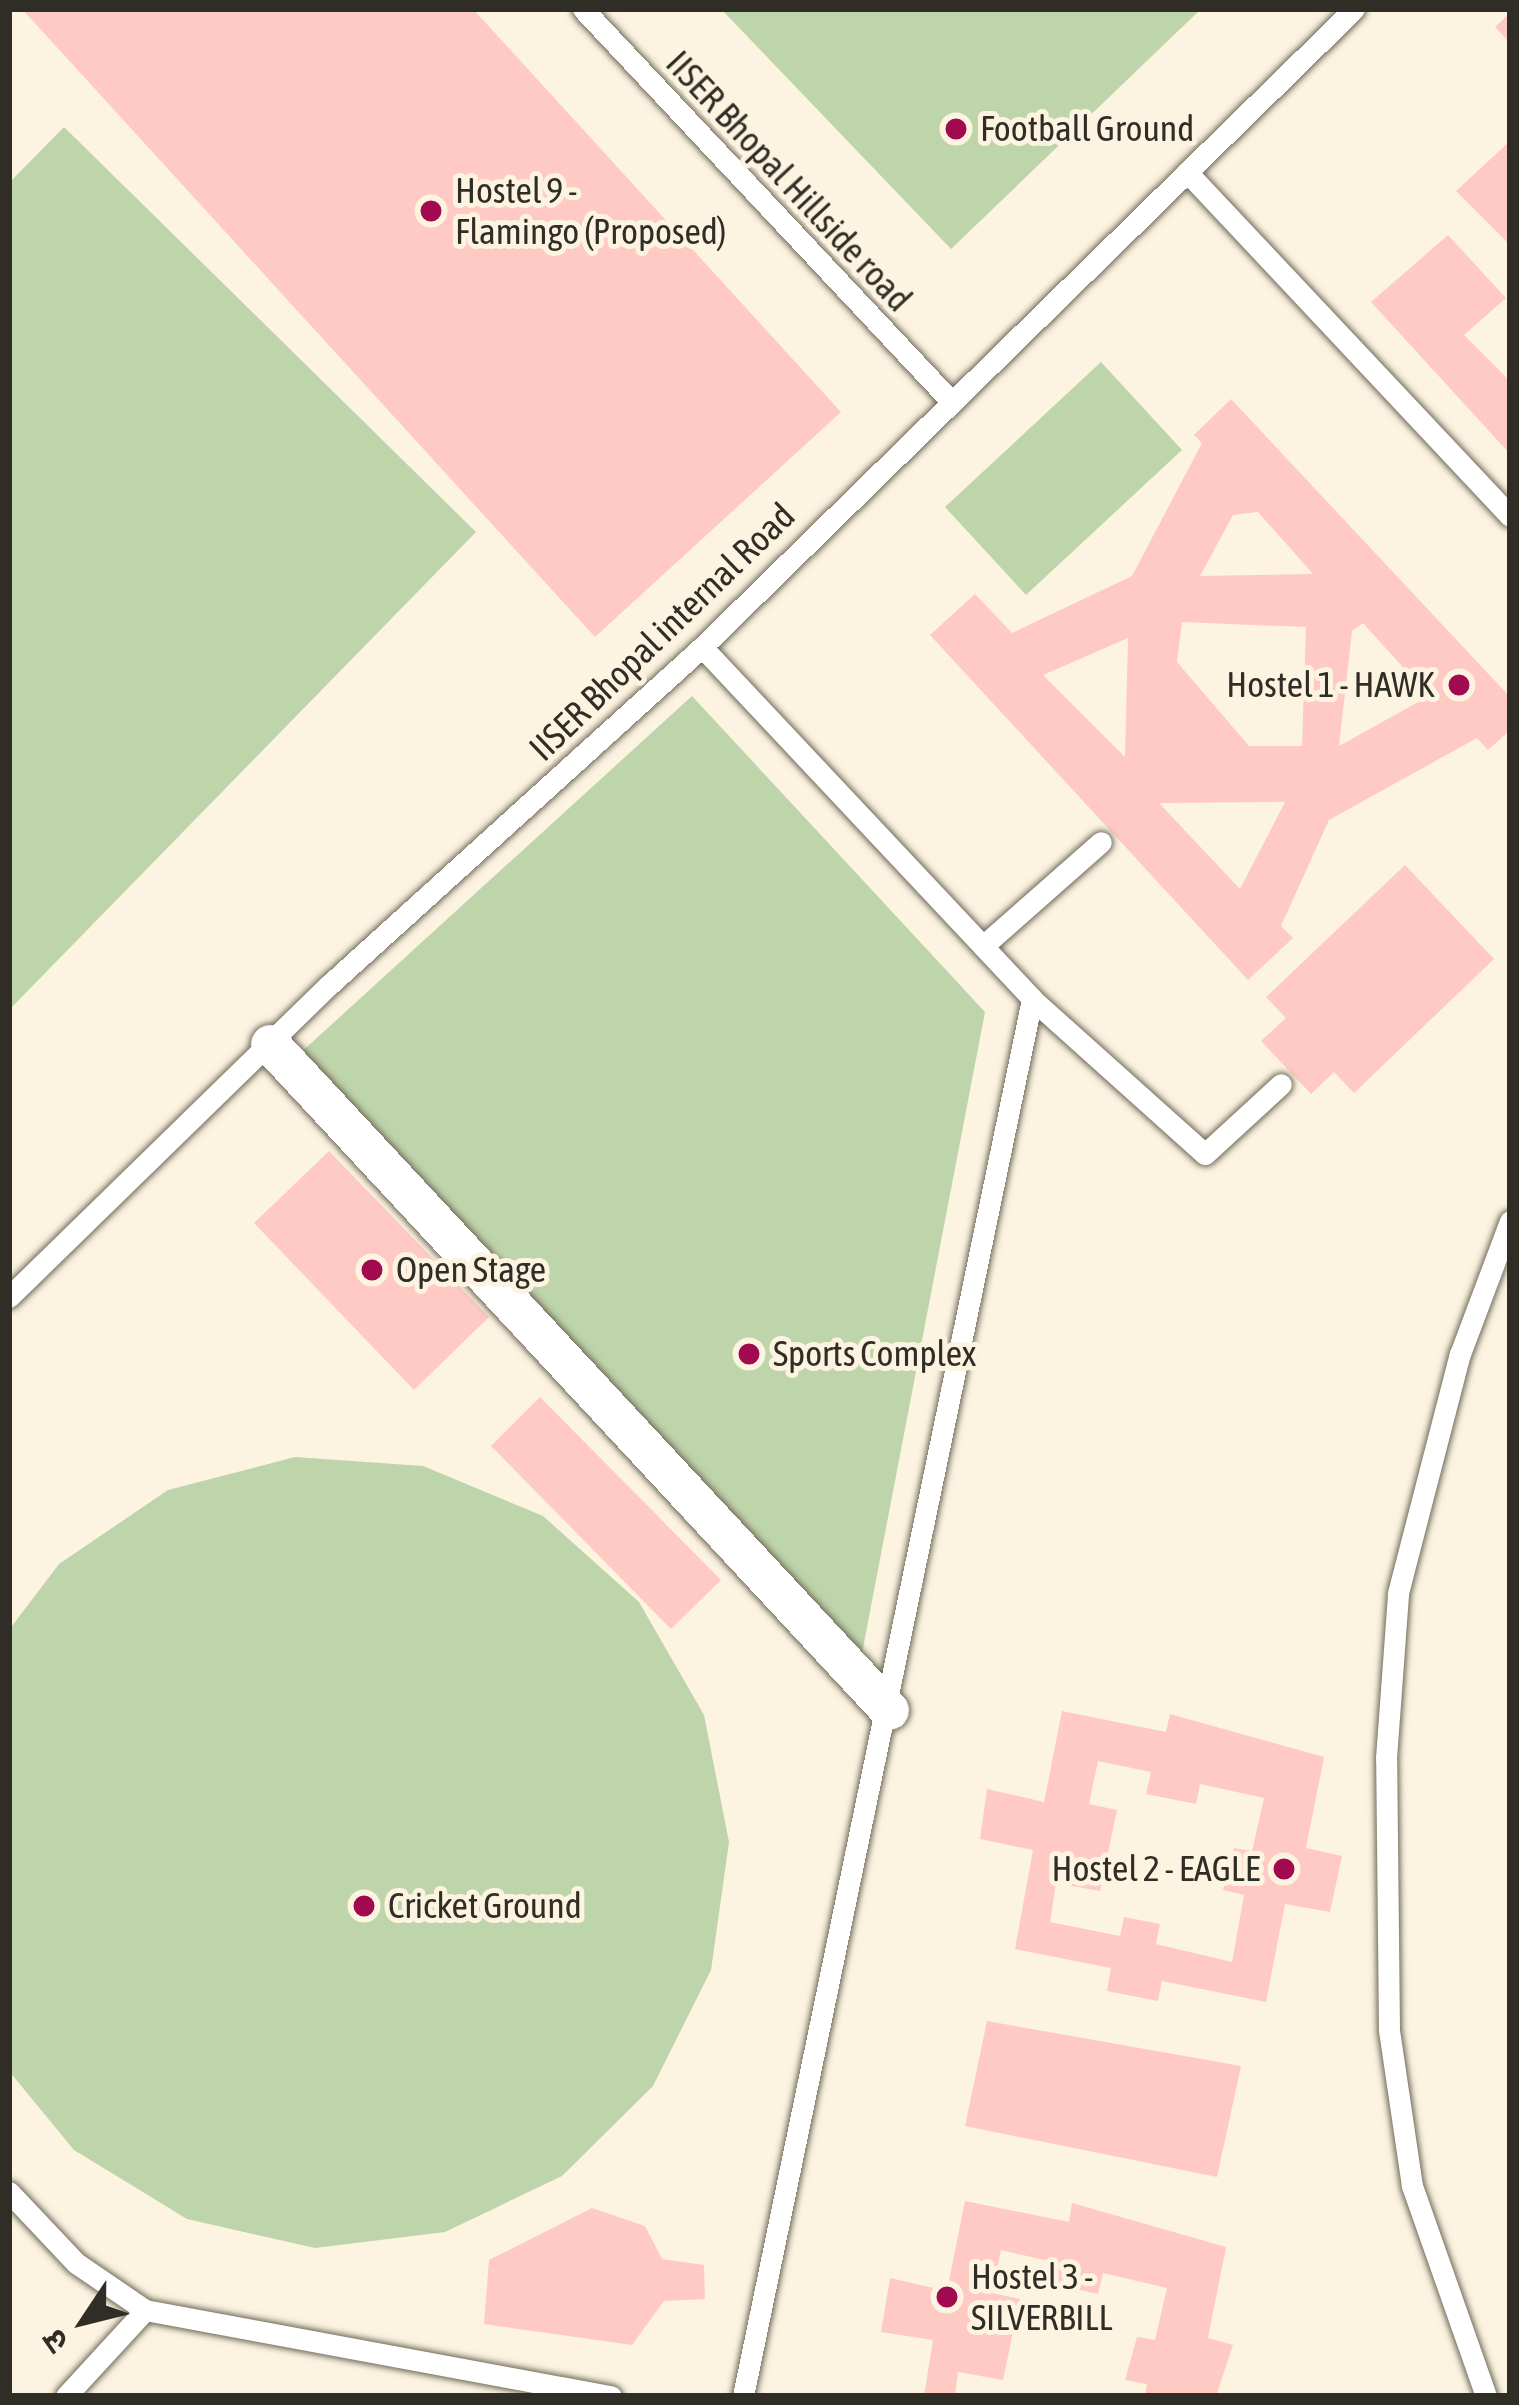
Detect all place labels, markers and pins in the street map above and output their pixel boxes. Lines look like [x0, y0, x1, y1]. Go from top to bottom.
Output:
place label: Football Ground [980, 107, 1194, 151]
marker: Football Ground [943, 116, 969, 142]
place label: Hostel 9 - Flamingo (Proposed) [455, 168, 726, 253]
marker: Hostel 9 - Flamingo (Proposed) [418, 198, 444, 224]
place label: Hostel 1 - HAWK [1226, 663, 1435, 707]
marker: Hostel 1 - HAWK [1446, 672, 1472, 698]
place label: Open Stage [396, 1248, 546, 1292]
marker: Open Stage [359, 1257, 385, 1283]
place label: Sports Complex [773, 1332, 976, 1376]
marker: Sports Complex [736, 1341, 762, 1367]
place label: Hostel 2 - EAGLE [1052, 1847, 1260, 1891]
marker: Hostel 2 - EAGLE [1271, 1856, 1297, 1882]
place label: Cricket Ground [388, 1884, 582, 1928]
marker: Cricket Ground [351, 1893, 377, 1919]
place label: Hostel 3 - SILVERBILL [971, 2254, 1112, 2339]
marker: Hostel 3 - SILVERBILL [934, 2284, 960, 2310]

